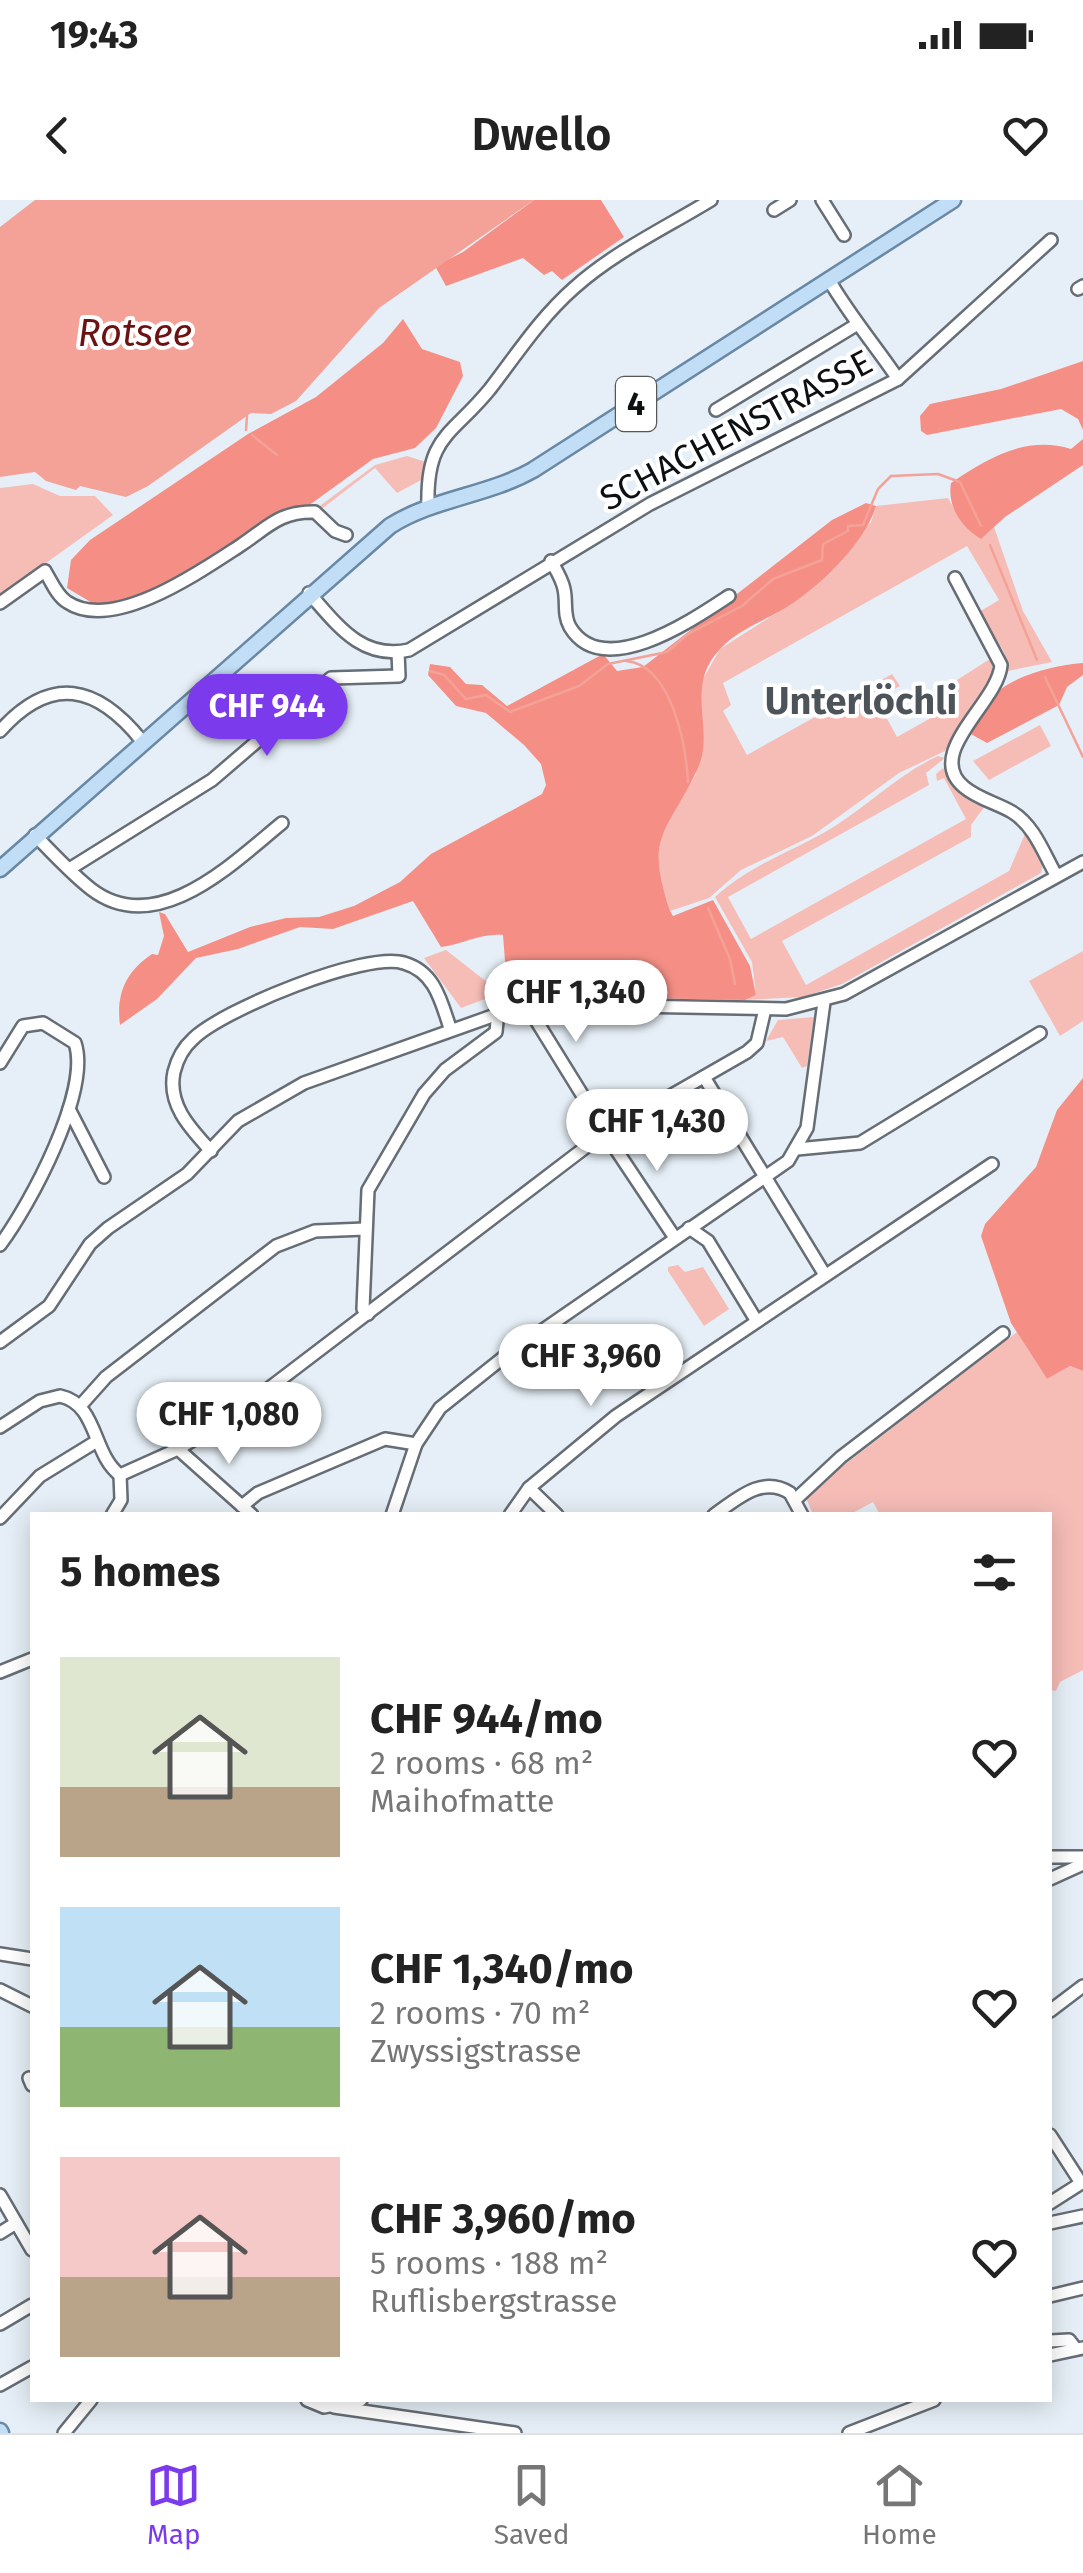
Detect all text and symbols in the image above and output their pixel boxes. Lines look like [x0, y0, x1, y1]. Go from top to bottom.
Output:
text: 19:43 [50, 12, 138, 58]
icon: back [30, 108, 85, 163]
text: Dwello [471, 108, 612, 162]
icon: heart [998, 108, 1053, 163]
water label: Rotsee [78, 310, 192, 356]
street label: SCHACHENSTRASSE [593, 340, 879, 520]
road number: 4 [616, 377, 656, 431]
pin: CHF 944 [175, 674, 359, 759]
district label: Unterlöchli [765, 678, 957, 724]
text: CHF 944 [209, 687, 325, 725]
pin: CHF 1,340 [462, 960, 690, 1045]
text: CHF 1,340 [506, 973, 646, 1011]
pin: CHF 1,430 [543, 1089, 771, 1174]
text: CHF 1,430 [588, 1102, 726, 1140]
pin: CHF 3,960 [477, 1324, 705, 1409]
text: CHF 3,960 [520, 1337, 662, 1375]
pin: CHF 1,080 [115, 1382, 343, 1467]
text: CHF 1,080 [159, 1395, 300, 1433]
icon: filters [967, 1545, 1022, 1600]
text: 5 homes [60, 1547, 220, 1597]
text: CHF 944/mo [370, 1694, 603, 1744]
icon: home [140, 1697, 260, 1817]
icon: heart [967, 1730, 1022, 1785]
text: 2 rooms · 68 m² [370, 1744, 593, 1782]
text: Maihofmatte [370, 1782, 554, 1820]
text: CHF 1,340/mo [370, 1944, 633, 1994]
icon: home [140, 1947, 260, 2067]
icon: heart [967, 1980, 1022, 2035]
text: 2 rooms · 70 m² [370, 1994, 590, 2032]
text: Zwyssigstrasse [370, 2032, 582, 2070]
text: CHF 3,960/mo [370, 2194, 636, 2244]
icon: home [140, 2197, 260, 2317]
icon: heart [967, 2230, 1022, 2285]
text: 5 rooms · 188 m² [370, 2244, 608, 2282]
text: Ruflisbergstrasse [370, 2282, 617, 2320]
tab: Map [146, 2458, 201, 2551]
tab: Saved [494, 2458, 570, 2551]
tab: Home [862, 2458, 937, 2551]

